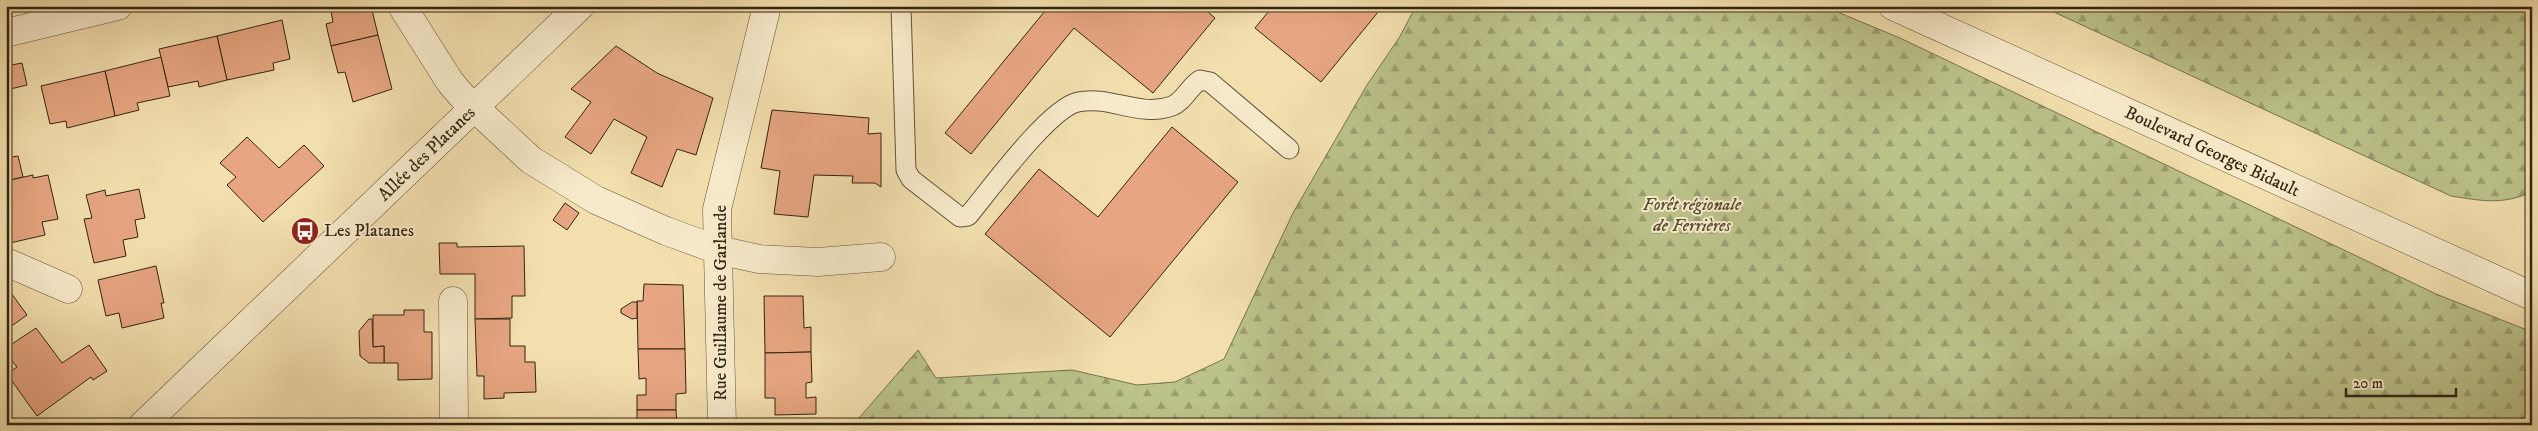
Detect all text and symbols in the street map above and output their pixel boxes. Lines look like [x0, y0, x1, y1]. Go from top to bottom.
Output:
street label: Allée des Platanes [374, 102, 480, 206]
street label: Boulevard Georges Bidault [2121, 102, 2303, 202]
park label: Forêt régionale de Ferrières [1643, 194, 1742, 237]
street label: Rue Guillaume de Garlande [710, 205, 732, 401]
bus stop icon: Les Platanes [290, 216, 320, 246]
place label: Les Platanes [324, 220, 414, 242]
scale bar [2346, 366, 2456, 398]
text: 20 m [2353, 374, 2383, 393]

